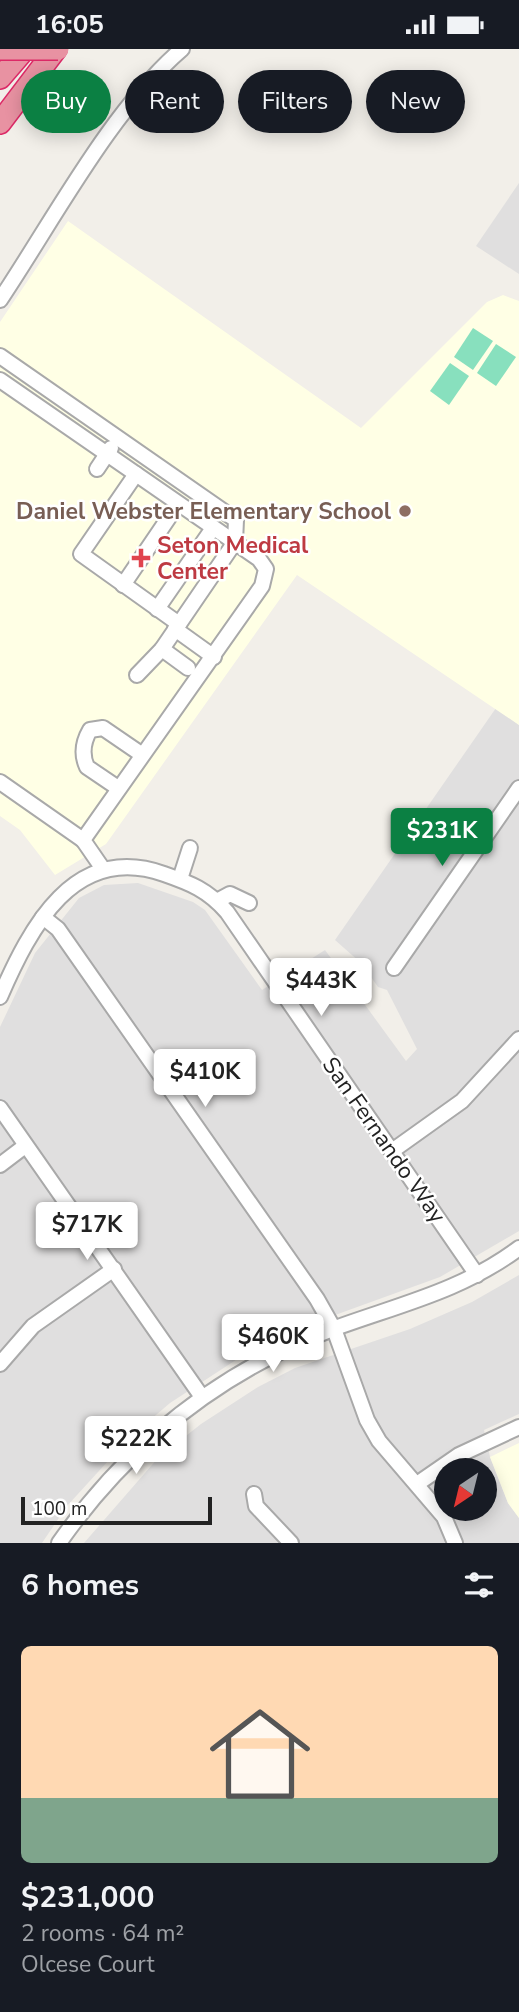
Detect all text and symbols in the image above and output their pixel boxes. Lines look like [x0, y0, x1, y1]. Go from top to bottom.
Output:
text: 16:05 [35, 7, 104, 42]
chip: Buy [21, 70, 111, 133]
chip: Rent [125, 70, 224, 133]
chip: Filters [238, 70, 352, 133]
chip: New [366, 70, 465, 133]
place label: Daniel Webster Elementary School [16, 496, 392, 527]
marker: Daniel Webster Elementary School [397, 503, 413, 519]
place label: Seton Medical Center [157, 530, 309, 587]
marker: Seton Medical Center [131, 548, 151, 568]
pin: $231K [393, 809, 491, 868]
text: $231K [407, 815, 477, 846]
pin: $443K [272, 958, 370, 1018]
text: $443K [286, 965, 356, 996]
pin: $410K [156, 1049, 254, 1109]
street label: San Fernando Way [315, 1051, 453, 1229]
text: $410K [170, 1056, 240, 1087]
pin: $717K [38, 1203, 136, 1262]
text: $717K [52, 1209, 122, 1240]
pin: $460K [224, 1315, 322, 1374]
text: $460K [238, 1321, 308, 1352]
pin: $222K [87, 1417, 185, 1476]
text: $222K [101, 1423, 171, 1454]
north arrow [434, 1458, 497, 1521]
map controls [434, 1458, 497, 1521]
scale bar [21, 1494, 212, 1526]
text: 100 m [32, 1496, 87, 1522]
text: 6 homes [21, 1565, 139, 1606]
icon: filters [460, 1566, 498, 1604]
icon: home [197, 1691, 323, 1817]
text: $231,000 [21, 1877, 154, 1918]
text: 2 rooms · 64 m² [21, 1918, 184, 1949]
text: Olcese Court [21, 1949, 154, 1980]

